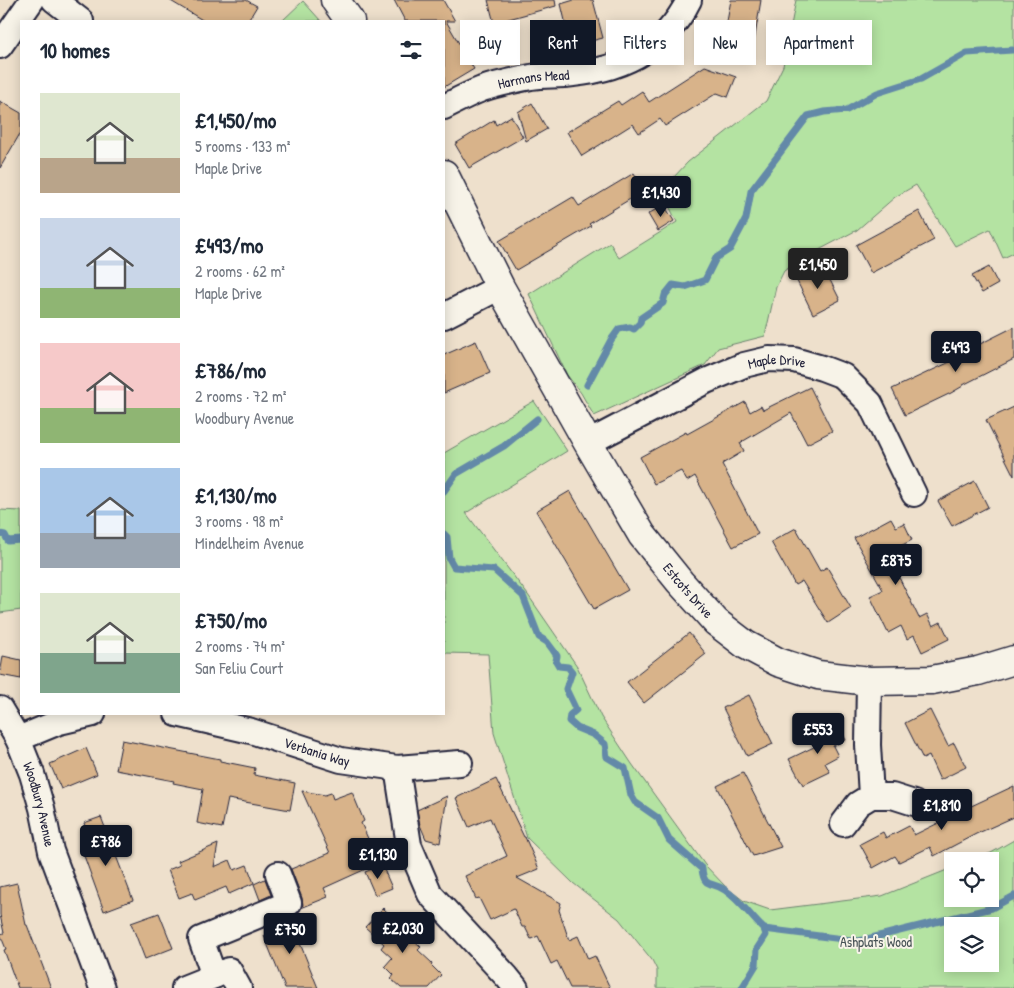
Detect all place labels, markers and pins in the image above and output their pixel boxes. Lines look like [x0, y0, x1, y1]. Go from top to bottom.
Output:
pin: £1,430 [620, 176, 702, 218]
pin: £1,450 [777, 248, 859, 290]
pin: £493 [926, 330, 986, 373]
pin: £875 [866, 544, 926, 586]
pin: £553 [788, 712, 848, 755]
pin: £1,810 [901, 788, 983, 831]
pin: £786 [76, 824, 136, 867]
pin: £1,130 [337, 838, 419, 880]
pin: £750 [260, 912, 320, 955]
pin: £2,030 [362, 912, 444, 954]

